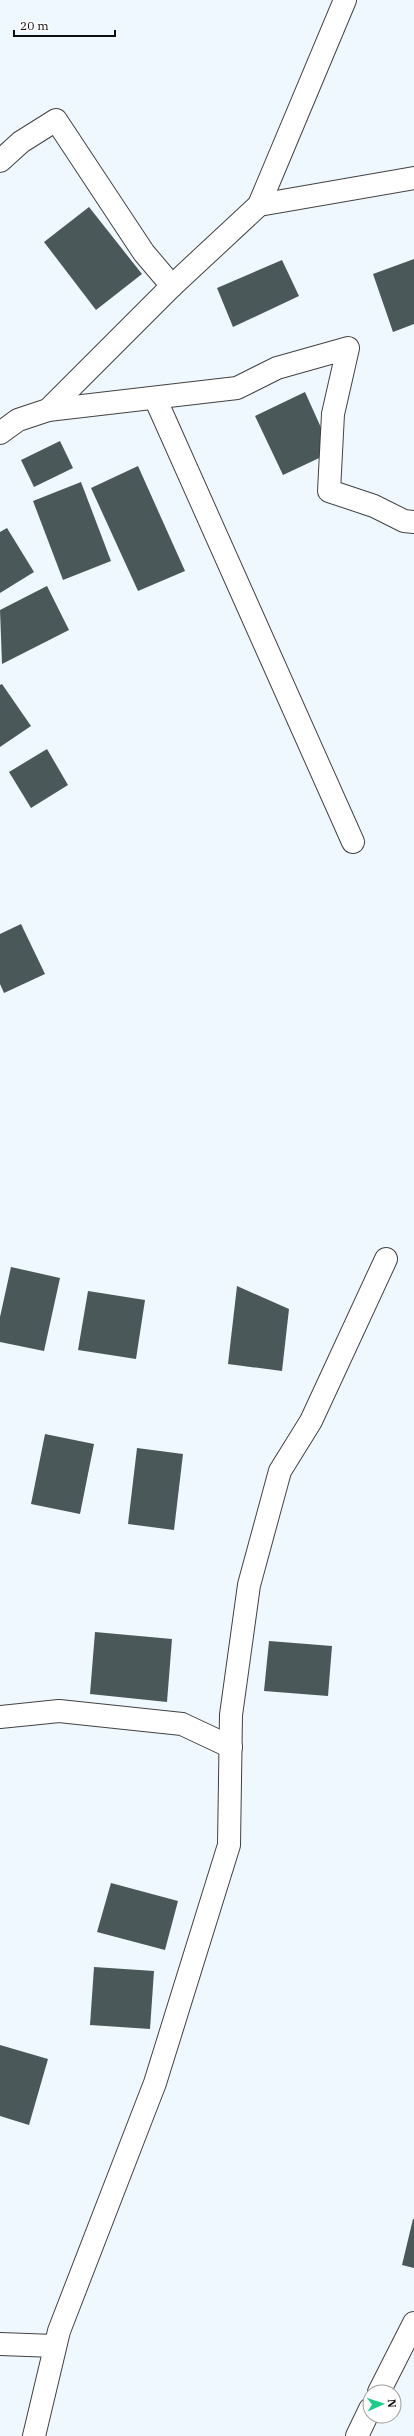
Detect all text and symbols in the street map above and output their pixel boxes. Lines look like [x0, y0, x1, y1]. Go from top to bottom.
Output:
scale bar [14, 12, 115, 38]
text: 20 m [20, 18, 49, 33]
north arrow [362, 2384, 402, 2424]
text: N [385, 2399, 399, 2408]

